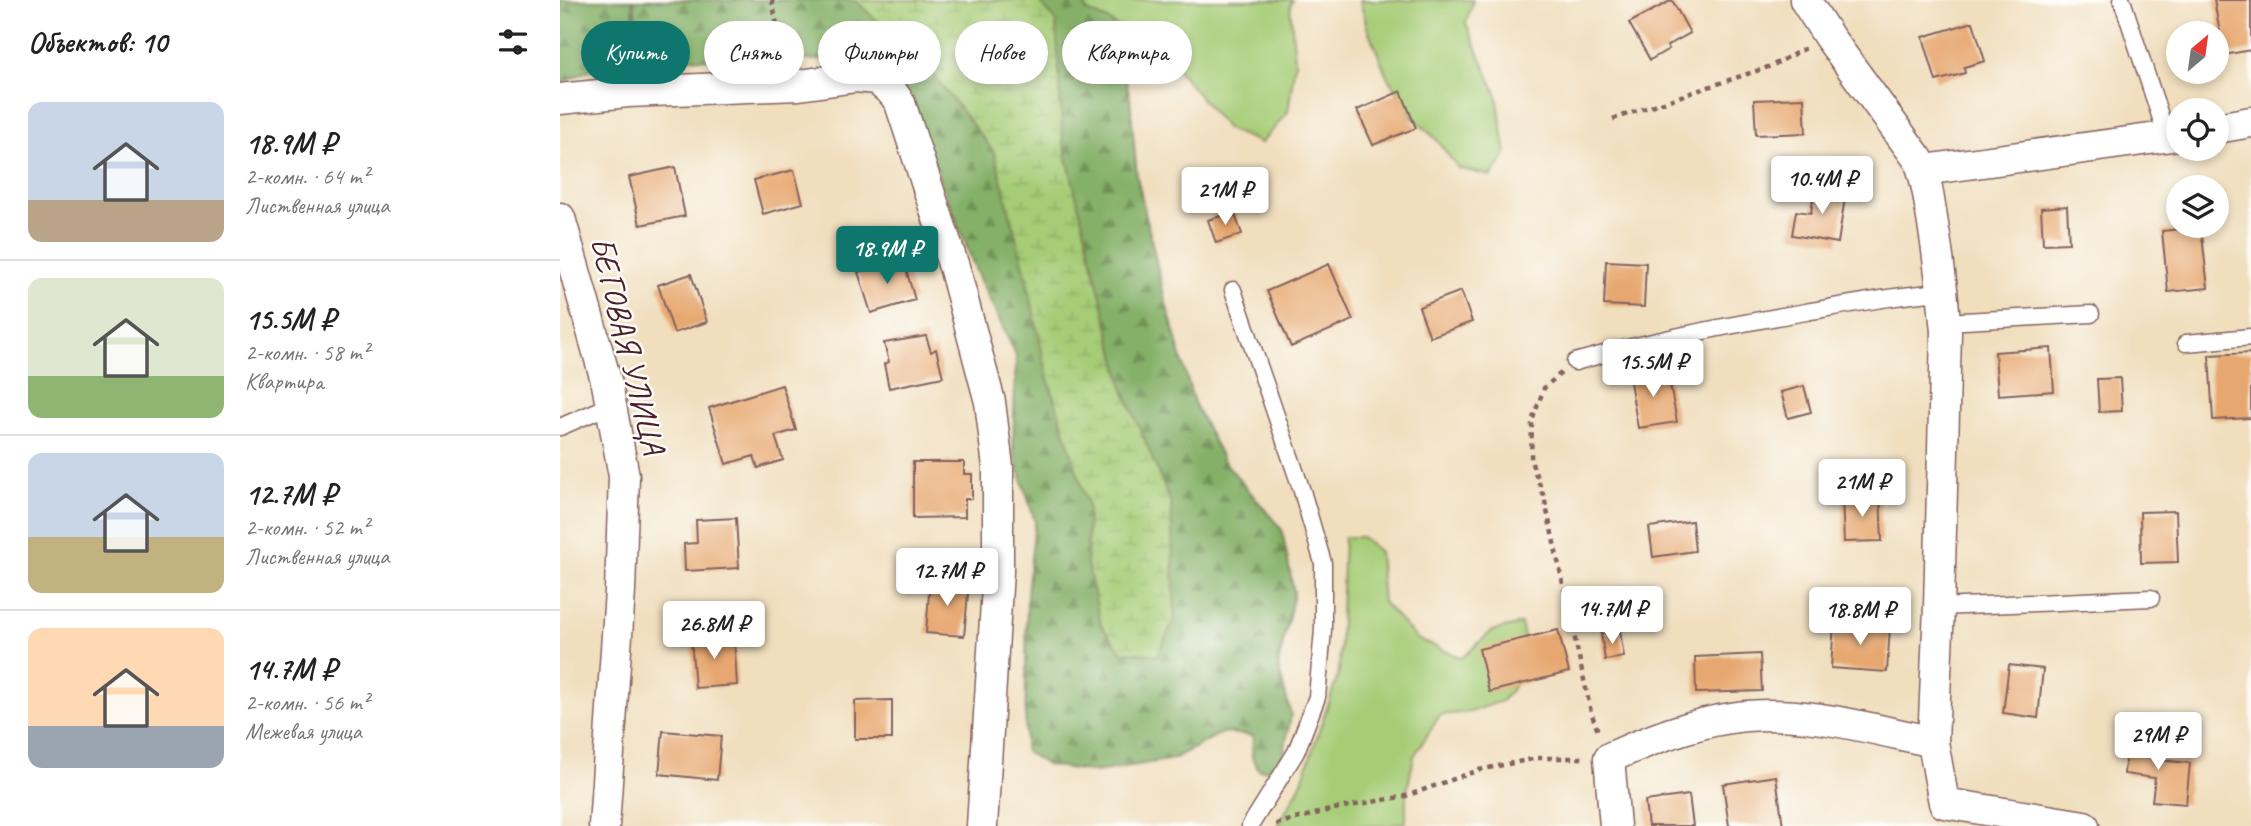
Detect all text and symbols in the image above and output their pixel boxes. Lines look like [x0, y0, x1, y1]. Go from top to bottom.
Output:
chip: Купить [581, 21, 690, 84]
chip: Снять [704, 21, 804, 84]
chip: Фильтры [818, 21, 941, 84]
chip: Новое [955, 21, 1048, 84]
chip: Квартира [1062, 21, 1192, 84]
north arrow [2166, 21, 2230, 84]
map controls [2166, 21, 2229, 238]
text: Объектов: 10 [28, 23, 167, 61]
icon: filters [494, 23, 532, 61]
button: locate [2166, 98, 2229, 161]
text: 18.9M ₽ [245, 124, 336, 162]
icon: home [84, 130, 168, 214]
pin: 10.4M ₽ [1757, 156, 1887, 216]
text: 2-комн. · 64 m² [245, 162, 369, 191]
text: 10.4M ₽ [1787, 164, 1857, 193]
pin: 21M ₽ [1176, 168, 1274, 227]
text: 21M ₽ [1198, 175, 1252, 204]
button: layers [2166, 175, 2229, 238]
text: Лиственная улица [245, 191, 389, 220]
pin: 18.9M ₽ [822, 226, 952, 286]
street label: БЕГОВАЯ УЛИЦА [581, 232, 676, 460]
text: 18.9M ₽ [852, 234, 922, 263]
text: 15.5M ₽ [245, 300, 335, 338]
icon: home [84, 306, 168, 390]
text: 2-комн. · 58 m² [245, 338, 369, 367]
pin: 15.5M ₽ [1588, 340, 1718, 399]
text: 15.5M ₽ [1618, 347, 1688, 376]
text: Квартира [245, 367, 323, 396]
pin: 21M ₽ [1813, 460, 1911, 519]
text: 21M ₽ [1835, 467, 1889, 496]
text: 12.7M ₽ [245, 475, 336, 513]
icon: home [84, 481, 168, 565]
text: 2-комн. · 52 m² [245, 513, 369, 542]
text: Лиственная улица [245, 542, 389, 571]
pin: 12.7M ₽ [882, 548, 1012, 608]
text: 12.7M ₽ [912, 556, 982, 585]
pin: 14.7M ₽ [1547, 586, 1677, 646]
pin: 18.8M ₽ [1795, 588, 1925, 647]
text: 14.7M ₽ [1577, 594, 1647, 623]
text: 18.8M ₽ [1825, 595, 1895, 624]
pin: 26.8M ₽ [649, 602, 779, 661]
text: 26.8M ₽ [679, 609, 749, 638]
text: 14.7M ₽ [245, 650, 336, 688]
icon: home [84, 656, 168, 740]
text: 2-комн. · 56 m² [245, 688, 369, 717]
pin: 29M ₽ [2109, 712, 2207, 772]
text: Межевая улица [245, 717, 362, 746]
text: 29M ₽ [2131, 720, 2185, 749]

